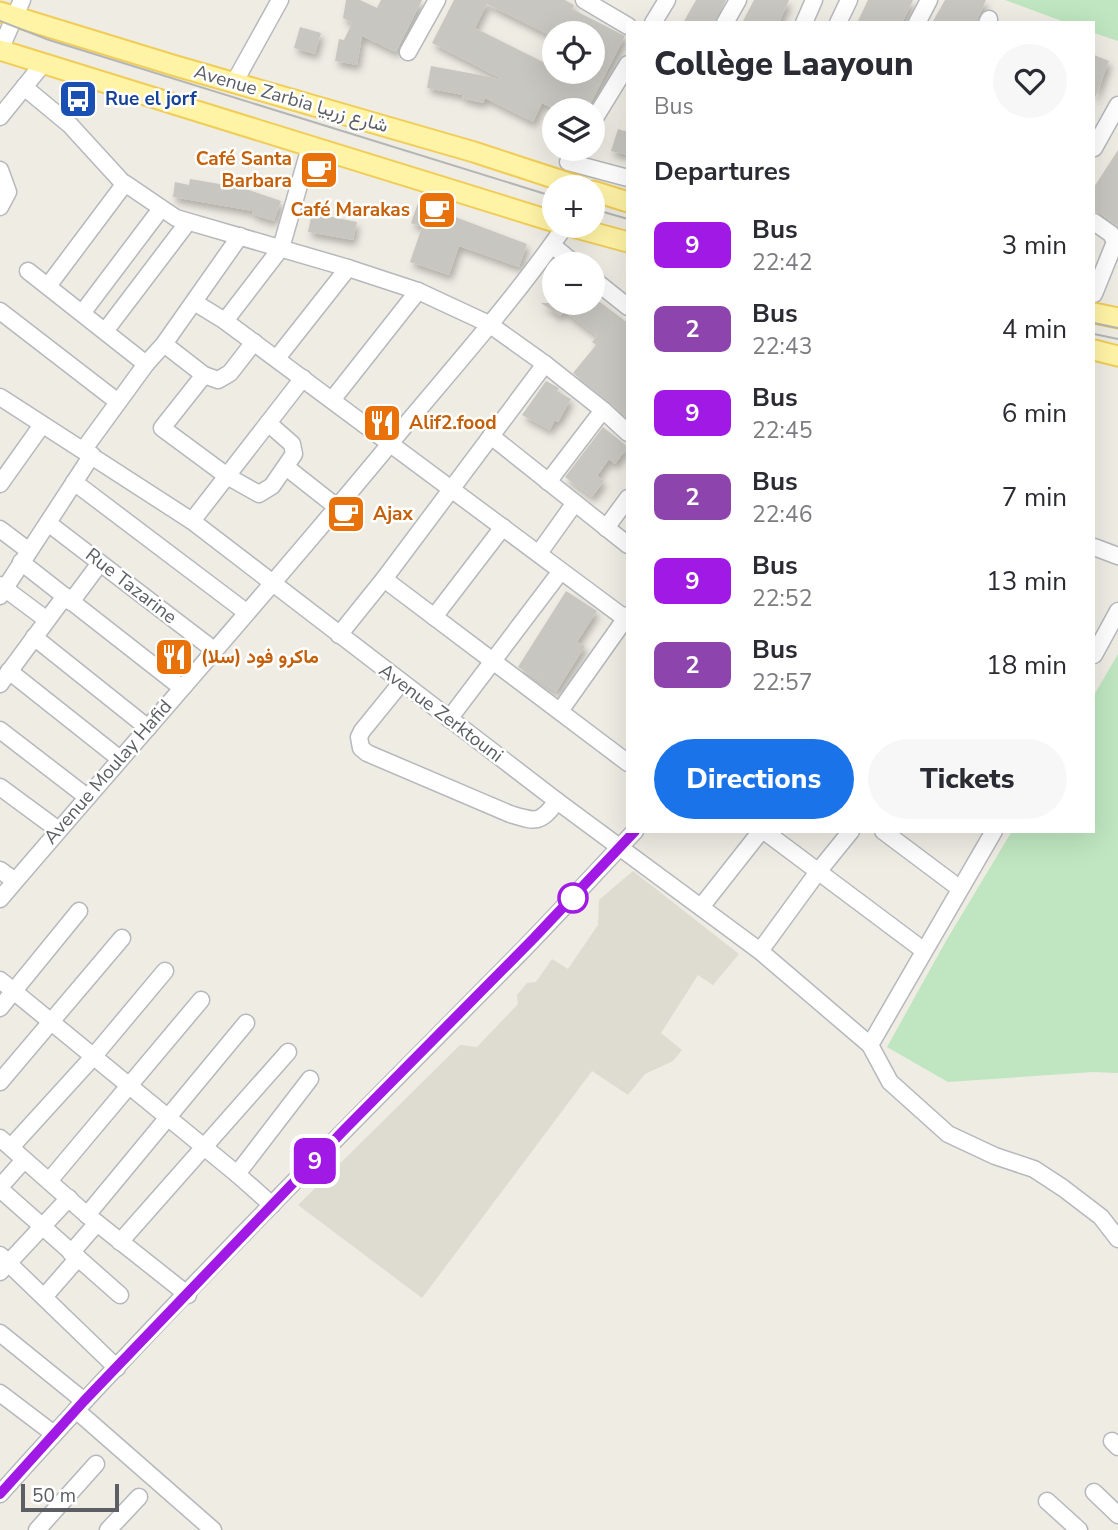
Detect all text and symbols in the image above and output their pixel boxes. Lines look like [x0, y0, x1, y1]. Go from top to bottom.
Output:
map controls [542, 21, 605, 315]
button: locate [542, 21, 605, 84]
text: Collège Laayoun [654, 42, 914, 87]
button: heart [993, 44, 1067, 118]
street label: Avenue Zarbia شارع زربيا [191, 59, 391, 139]
bus stop icon: Rue el jorf [57, 78, 99, 120]
place label: Rue el jorf [105, 86, 198, 112]
text: Bus [654, 91, 694, 122]
button: layers [542, 98, 605, 161]
place label: Café Santa Barbara [196, 146, 292, 194]
cafe icon: Café Santa Barbara [298, 149, 340, 191]
text: Departures [654, 154, 790, 189]
button: + [542, 175, 605, 238]
cafe icon: Café Marakas [416, 189, 458, 231]
place label: Café Marakas [291, 197, 410, 223]
text: Bus [752, 212, 798, 247]
text: 3 min [1002, 228, 1067, 263]
text: 9 [685, 229, 700, 261]
text: 22:42 [752, 247, 812, 278]
button: − [542, 252, 605, 315]
text: Bus [752, 296, 798, 331]
text: 4 min [1002, 312, 1067, 347]
text: 2 [685, 313, 700, 345]
text: 22:43 [752, 331, 812, 362]
text: Bus [752, 380, 798, 415]
text: 6 min [1002, 396, 1067, 431]
text: 9 [685, 397, 700, 429]
restaurant icon: Alif2.food [361, 402, 403, 444]
place label: Alif2.food [409, 410, 497, 436]
text: 22:45 [752, 415, 812, 446]
text: Bus [752, 464, 798, 499]
text: 7 min [1002, 480, 1067, 515]
text: 2 [685, 481, 700, 513]
cafe icon: Ajax [325, 493, 367, 535]
text: 22:46 [752, 499, 812, 530]
place label: Ajax [373, 501, 413, 527]
street label: Rue Tazarine [80, 542, 182, 630]
text: Bus [752, 548, 798, 583]
text: 13 min [986, 564, 1067, 599]
text: 9 [685, 565, 700, 597]
text: 22:52 [752, 583, 812, 614]
text: Bus [752, 632, 798, 667]
restaurant icon: ماكرو فود (سلا) [153, 636, 195, 678]
place label: ماكرو فود (سلا) [201, 644, 319, 670]
text: 18 min [986, 648, 1067, 683]
text: 2 [685, 649, 700, 681]
street label: Avenue Zerktouni [373, 658, 509, 768]
text: 22:57 [752, 667, 812, 698]
street label: Avenue Moulay Hafid [38, 694, 178, 850]
button: Directions [654, 739, 854, 819]
button: Tickets [868, 739, 1067, 819]
unlabelled marker [558, 883, 588, 913]
line badge: 9 [292, 1138, 338, 1184]
text: 9 [308, 1145, 322, 1177]
scale bar [21, 1481, 119, 1513]
text: 50 m [32, 1483, 76, 1509]

